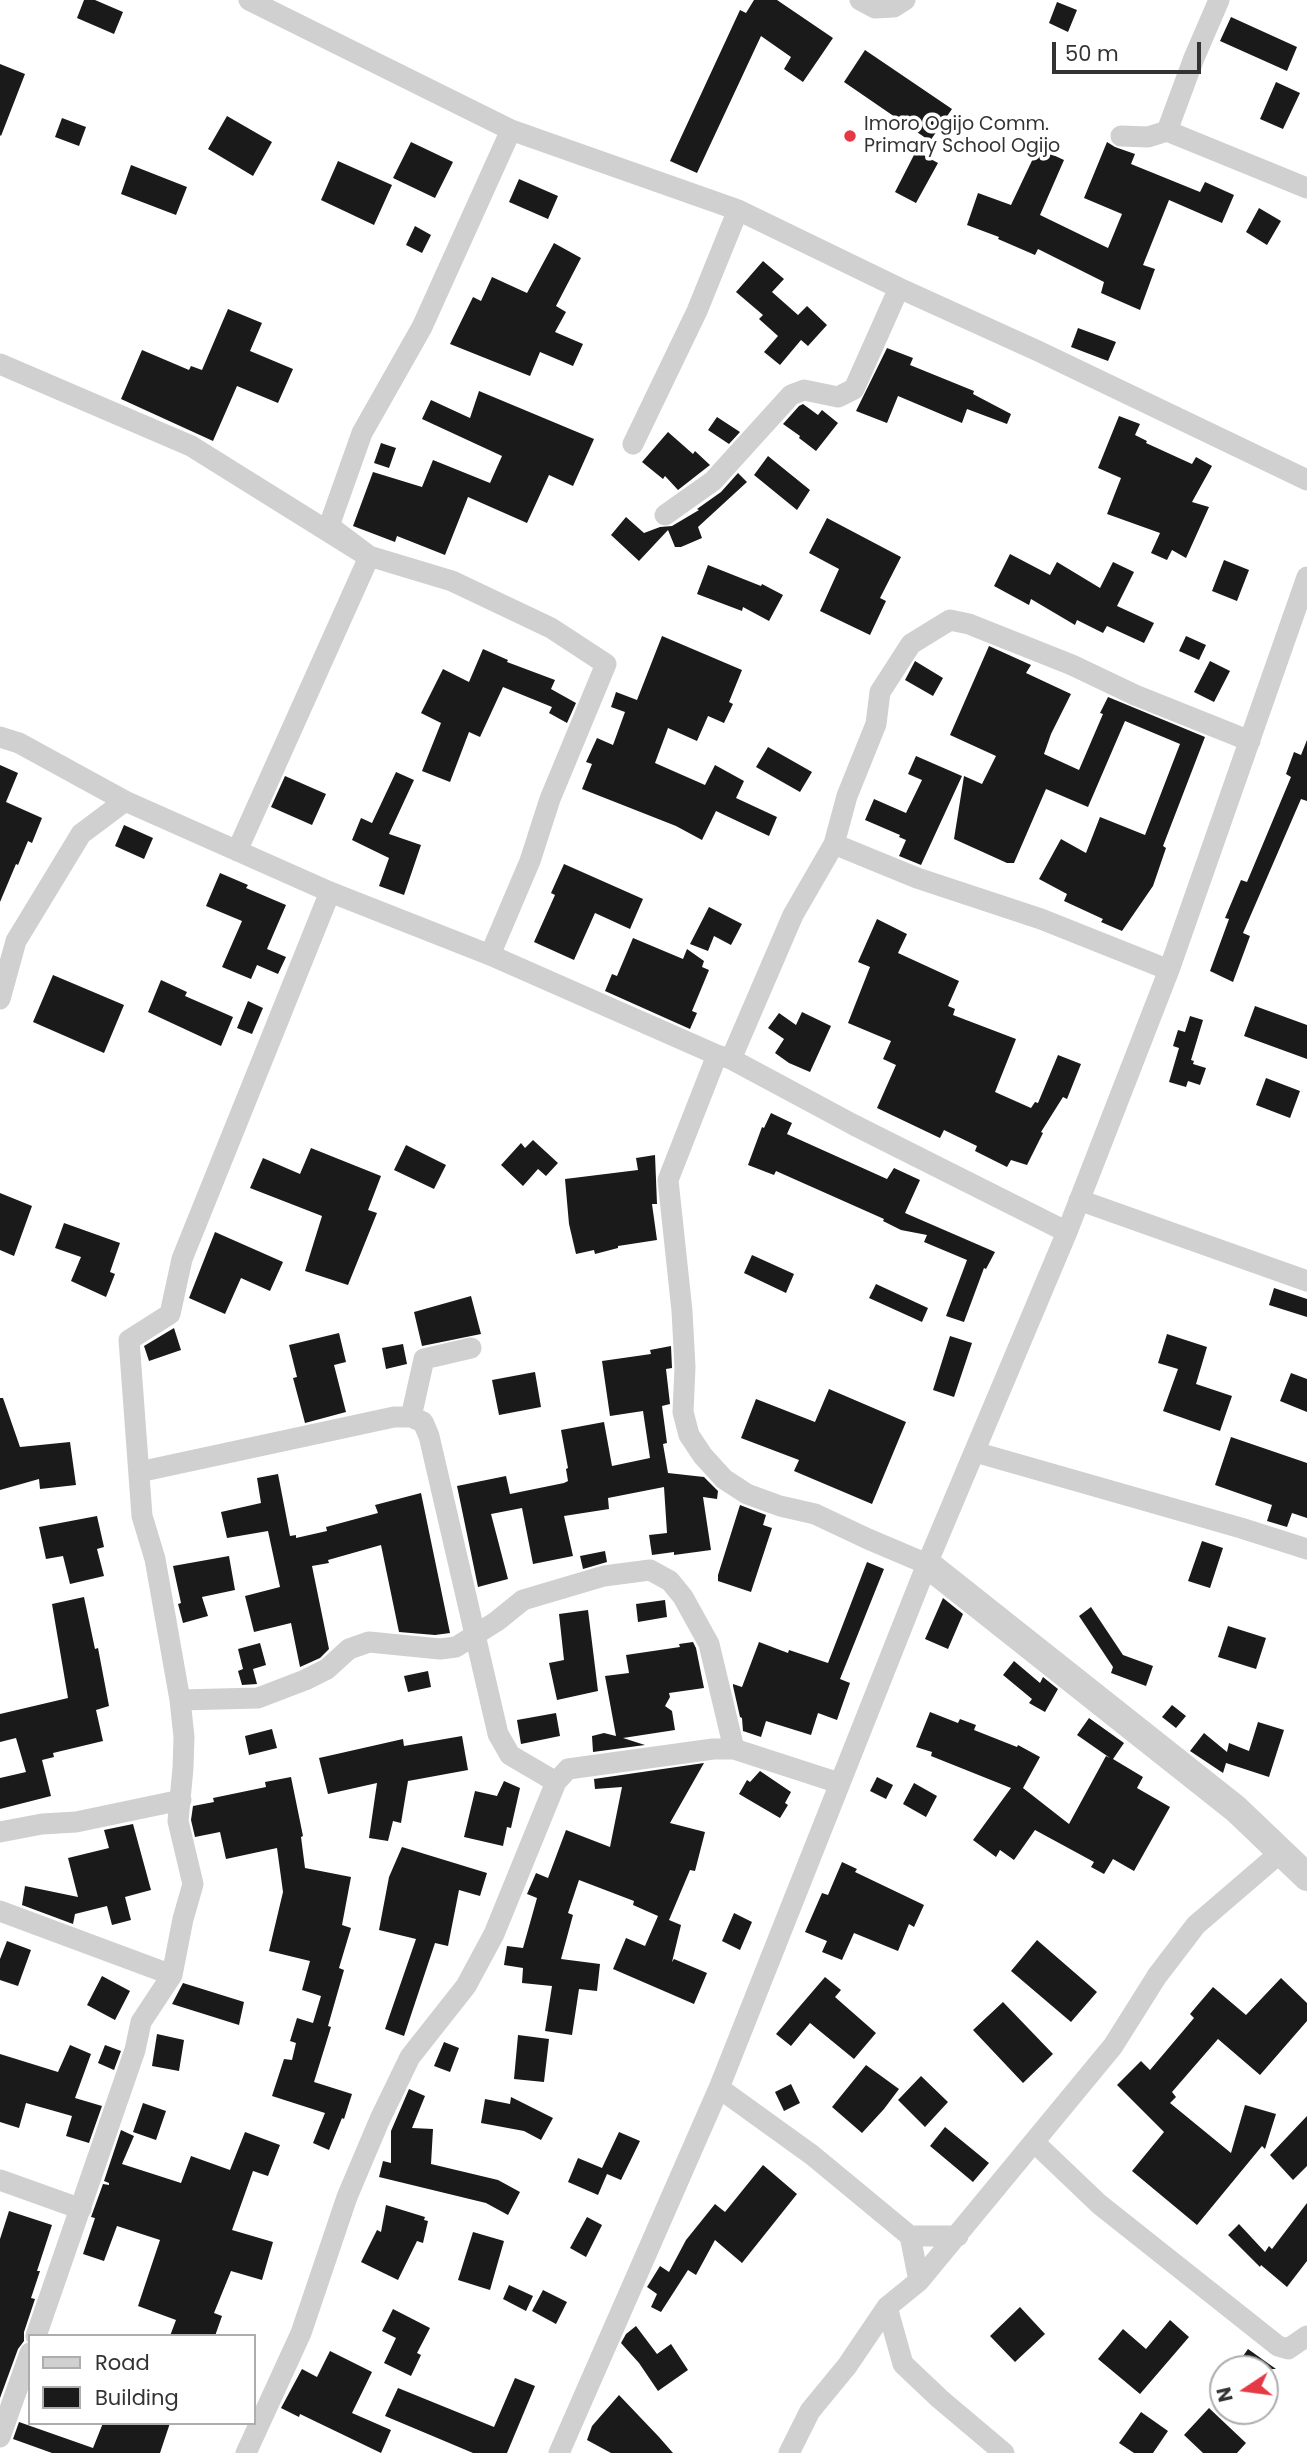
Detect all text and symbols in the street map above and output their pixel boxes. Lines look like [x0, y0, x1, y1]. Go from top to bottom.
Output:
scale bar [1055, 28, 1204, 72]
text: 50 m [1065, 39, 1119, 68]
place label: Imoro Ogijo Comm. Primary School Ogijo [864, 114, 1060, 158]
marker: Imoro Ogijo Comm. Primary School Ogijo [842, 128, 858, 144]
legend [28, 2334, 256, 2425]
text: Road [95, 2348, 150, 2377]
north arrow [1209, 2355, 1279, 2425]
text: Building [95, 2383, 179, 2412]
text: N [1210, 2384, 1240, 2404]

